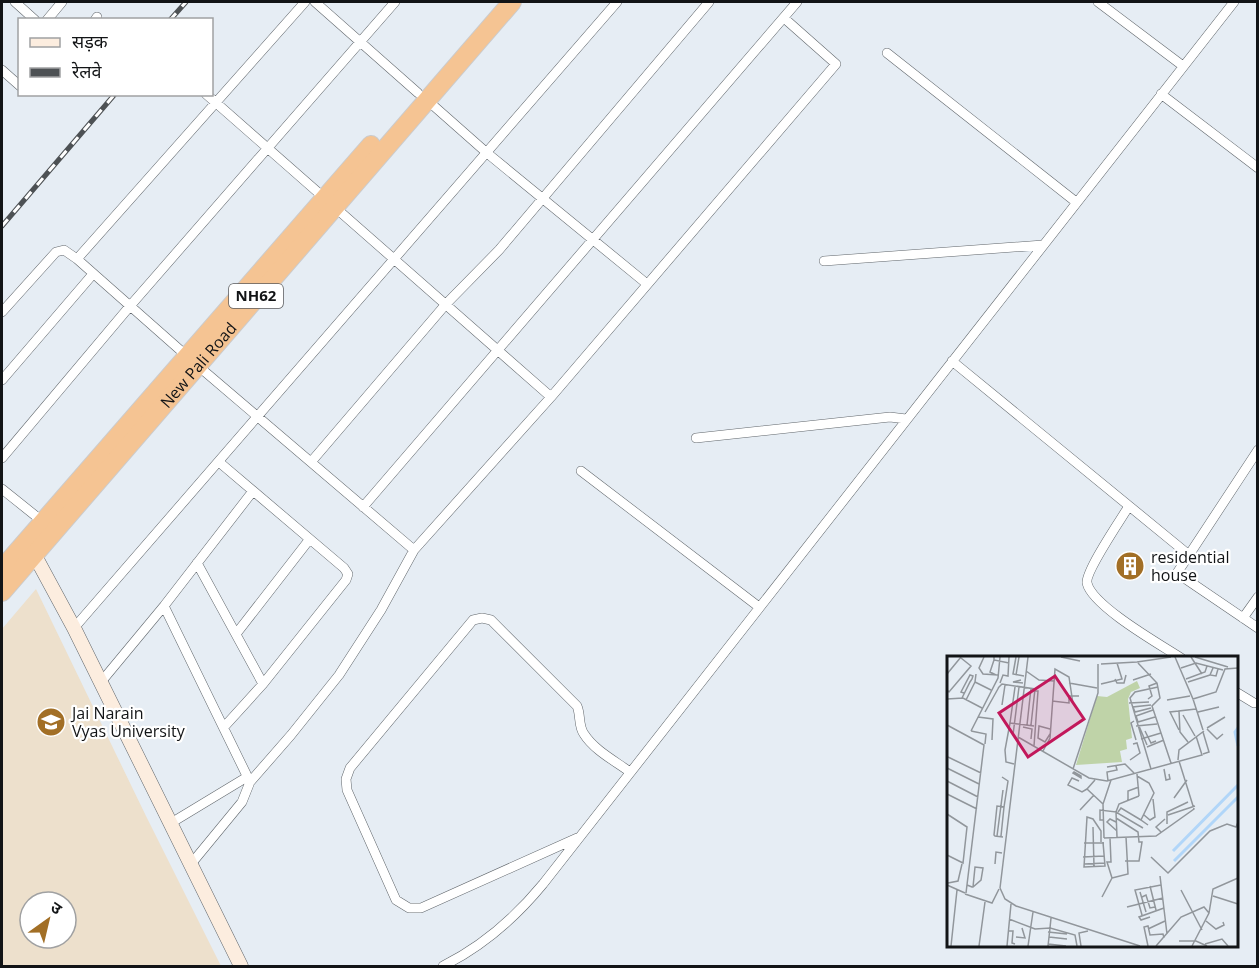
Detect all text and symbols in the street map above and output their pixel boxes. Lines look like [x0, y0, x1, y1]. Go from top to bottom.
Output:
legend [18, 18, 213, 96]
text: सड़क [72, 29, 109, 53]
text: रेलवे [71, 59, 103, 83]
road number: NH62 [229, 284, 283, 308]
street label: New Pali Road [155, 318, 241, 413]
place label: residential house [1151, 546, 1229, 586]
building icon: residential house [1114, 550, 1146, 582]
inset map [947, 656, 1238, 947]
place label: Jai Narain Vyas University [70, 702, 186, 742]
school or university icon: Jai Narain Vyas University [35, 706, 67, 738]
north arrow [18, 890, 78, 950]
text: उ [46, 896, 67, 920]

